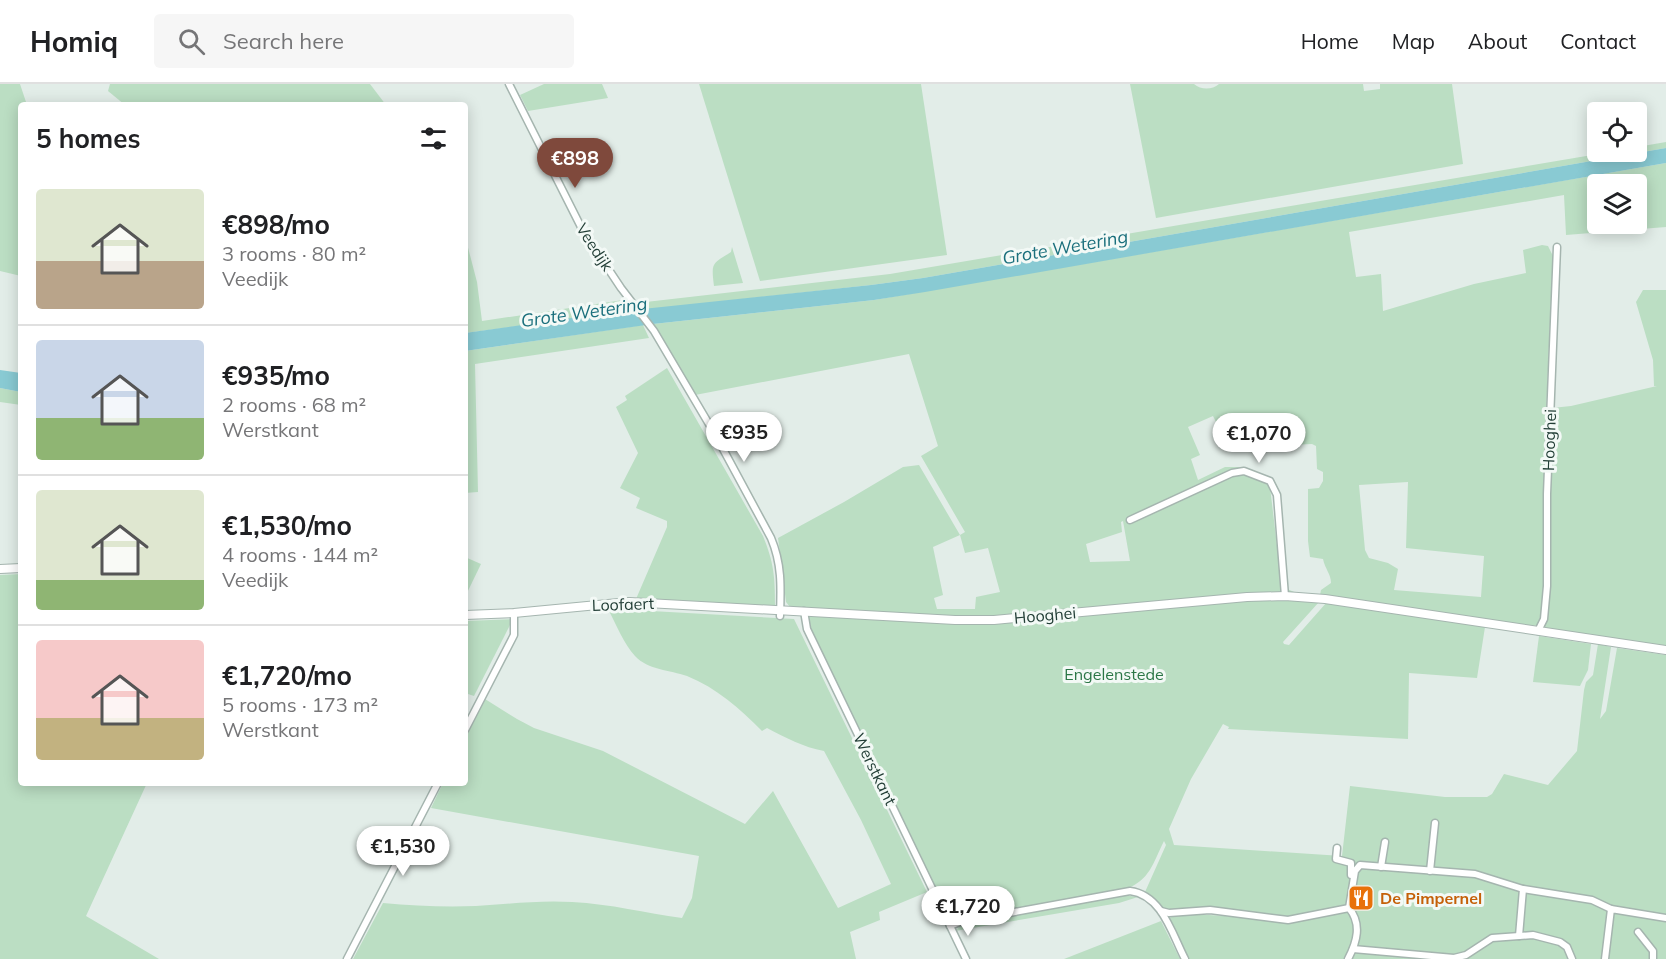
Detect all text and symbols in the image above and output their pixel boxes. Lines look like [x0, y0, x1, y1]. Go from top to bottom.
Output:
search box [154, 14, 574, 68]
text: Homiq [30, 24, 118, 59]
icon: search [175, 25, 208, 58]
text: Search here [223, 27, 344, 55]
text: Home [1301, 28, 1359, 54]
text: Map [1392, 28, 1435, 54]
text: About [1468, 28, 1527, 54]
text: Contact [1560, 28, 1636, 54]
map controls [1587, 102, 1647, 234]
button: locate [1587, 102, 1647, 162]
text: 5 homes [36, 122, 140, 155]
icon: filters [417, 122, 450, 155]
pin: €898 [539, 138, 611, 189]
text: €898 [551, 145, 599, 170]
button: layers [1587, 174, 1647, 234]
text: €898/mo [222, 208, 330, 241]
icon: home [84, 213, 156, 285]
street label: Veedijk [572, 219, 618, 275]
water label: Grote Wetering [1000, 225, 1130, 269]
text: 3 rooms · 80 m² [222, 241, 366, 266]
text: Veedijk [222, 266, 288, 291]
water label: Grote Wetering [519, 292, 649, 332]
text: €935/mo [222, 359, 330, 392]
icon: home [84, 364, 156, 436]
text: 2 rooms · 68 m² [222, 392, 366, 417]
street label: Hooghei [1538, 409, 1560, 471]
pin: €935 [708, 412, 780, 463]
pin: €1,070 [1210, 413, 1308, 464]
text: Werstkant [222, 417, 319, 442]
text: €935 [720, 419, 768, 444]
text: €1,070 [1227, 420, 1291, 445]
text: €1,530/mo [222, 509, 352, 542]
icon: home [84, 514, 156, 586]
text: 4 rooms · 144 m² [222, 542, 378, 567]
text: Veedijk [222, 567, 288, 592]
street label: Loofaert [592, 593, 655, 615]
street label: Hooghei [1013, 602, 1077, 628]
text: €1,720/mo [222, 659, 352, 692]
icon: home [84, 664, 156, 736]
park label: Engelenstede [1064, 664, 1164, 684]
text: 5 rooms · 173 m² [222, 692, 378, 717]
text: Werstkant [222, 717, 319, 742]
street label: Werstkant [849, 730, 901, 809]
pin: €1,530 [354, 826, 452, 877]
text: €1,530 [371, 833, 435, 858]
restaurant icon: De Pimpernel [1346, 883, 1376, 913]
pin: €1,720 [919, 886, 1017, 937]
place label: De Pimpernel [1380, 888, 1482, 908]
text: €1,720 [936, 893, 1000, 918]

